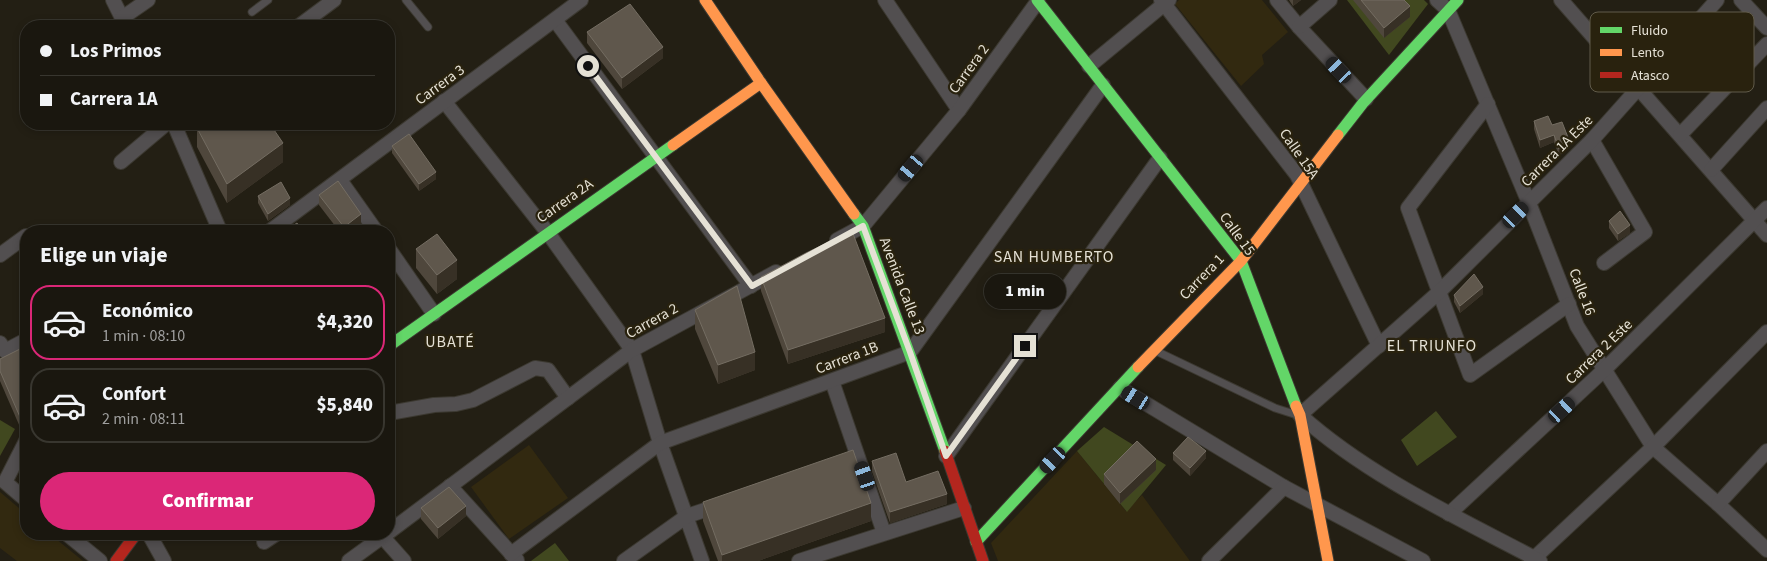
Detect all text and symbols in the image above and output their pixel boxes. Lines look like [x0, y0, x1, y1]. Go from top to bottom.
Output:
legend [1590, 12, 1754, 92]
text: Fluido [1631, 21, 1668, 41]
text: Los Primos [70, 38, 162, 65]
street label: Carrera 2 [944, 40, 994, 98]
text: Lento [1631, 43, 1664, 63]
car [1323, 54, 1354, 86]
route start [577, 55, 599, 77]
street label: Carrera 3 [411, 60, 469, 110]
text: Atasco [1631, 66, 1669, 86]
text: Carrera 1A [70, 86, 158, 113]
street label: Carrera 1A Este [1516, 110, 1598, 192]
street label: Calle 15A [1274, 125, 1325, 184]
car [895, 152, 926, 184]
street label: Carrera 2A [532, 173, 598, 228]
car [1500, 199, 1531, 231]
street label: Calle 15 [1214, 208, 1260, 260]
street label: Avenida Calle 13 [874, 234, 930, 338]
text: Elige un viaje [40, 239, 168, 271]
district label: SAN HUMBERTO [994, 246, 1114, 268]
street label: Carrera 1 [1175, 249, 1229, 305]
street label: Calle 16 [1563, 265, 1601, 319]
callout: 1 min [984, 274, 1066, 308]
text: 1 min [1005, 280, 1045, 302]
text: Económico [102, 298, 193, 325]
street label: Carrera 2 [622, 298, 682, 344]
icon: car [42, 300, 87, 345]
text: $4,320 [316, 309, 373, 336]
street label: Carrera 2 Este [1561, 315, 1637, 389]
text: 1 min · 08:10 [102, 325, 185, 347]
district label: UBATÉ [425, 331, 475, 353]
route end [1014, 335, 1036, 357]
district label: EL TRIUNFO [1387, 335, 1477, 357]
street label: Carrera 1B [813, 336, 882, 380]
text: Confort [102, 381, 166, 408]
icon: car [42, 383, 87, 428]
car [1119, 384, 1152, 412]
text: $5,840 [316, 392, 373, 419]
car [1545, 394, 1578, 426]
text: 2 min · 08:11 [102, 408, 185, 430]
car [1037, 444, 1068, 476]
car [853, 459, 876, 493]
button: Confirmar [40, 472, 375, 530]

